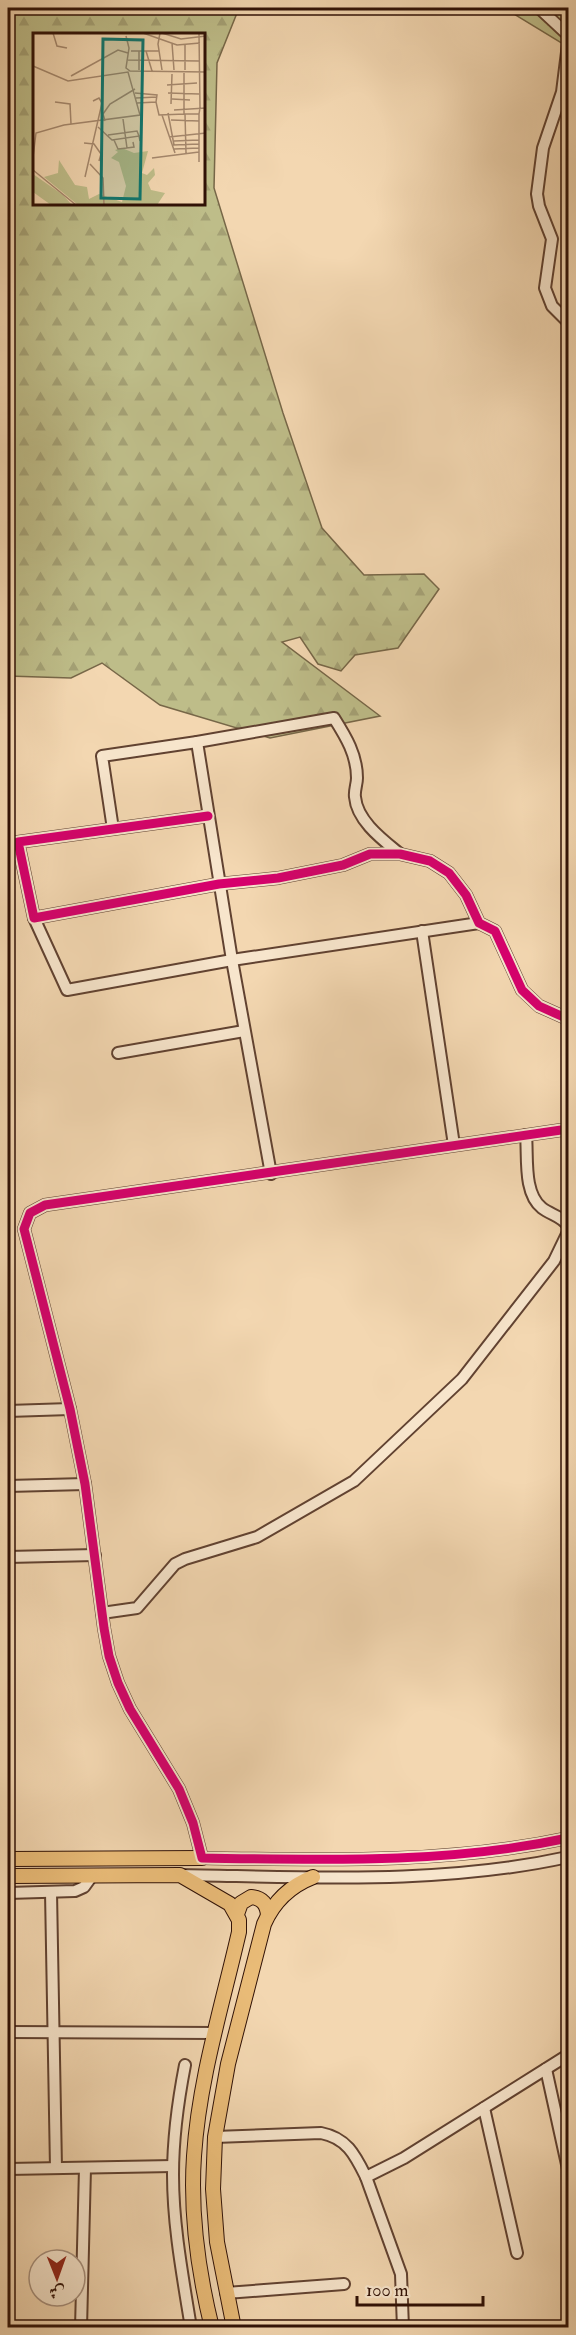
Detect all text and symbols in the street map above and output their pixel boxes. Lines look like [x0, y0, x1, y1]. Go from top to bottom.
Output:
inset map [33, 33, 206, 206]
north arrow [27, 2248, 87, 2308]
scale bar [357, 2269, 483, 2307]
text: 100 m [366, 2279, 409, 2302]
text: ش [49, 2282, 65, 2302]

